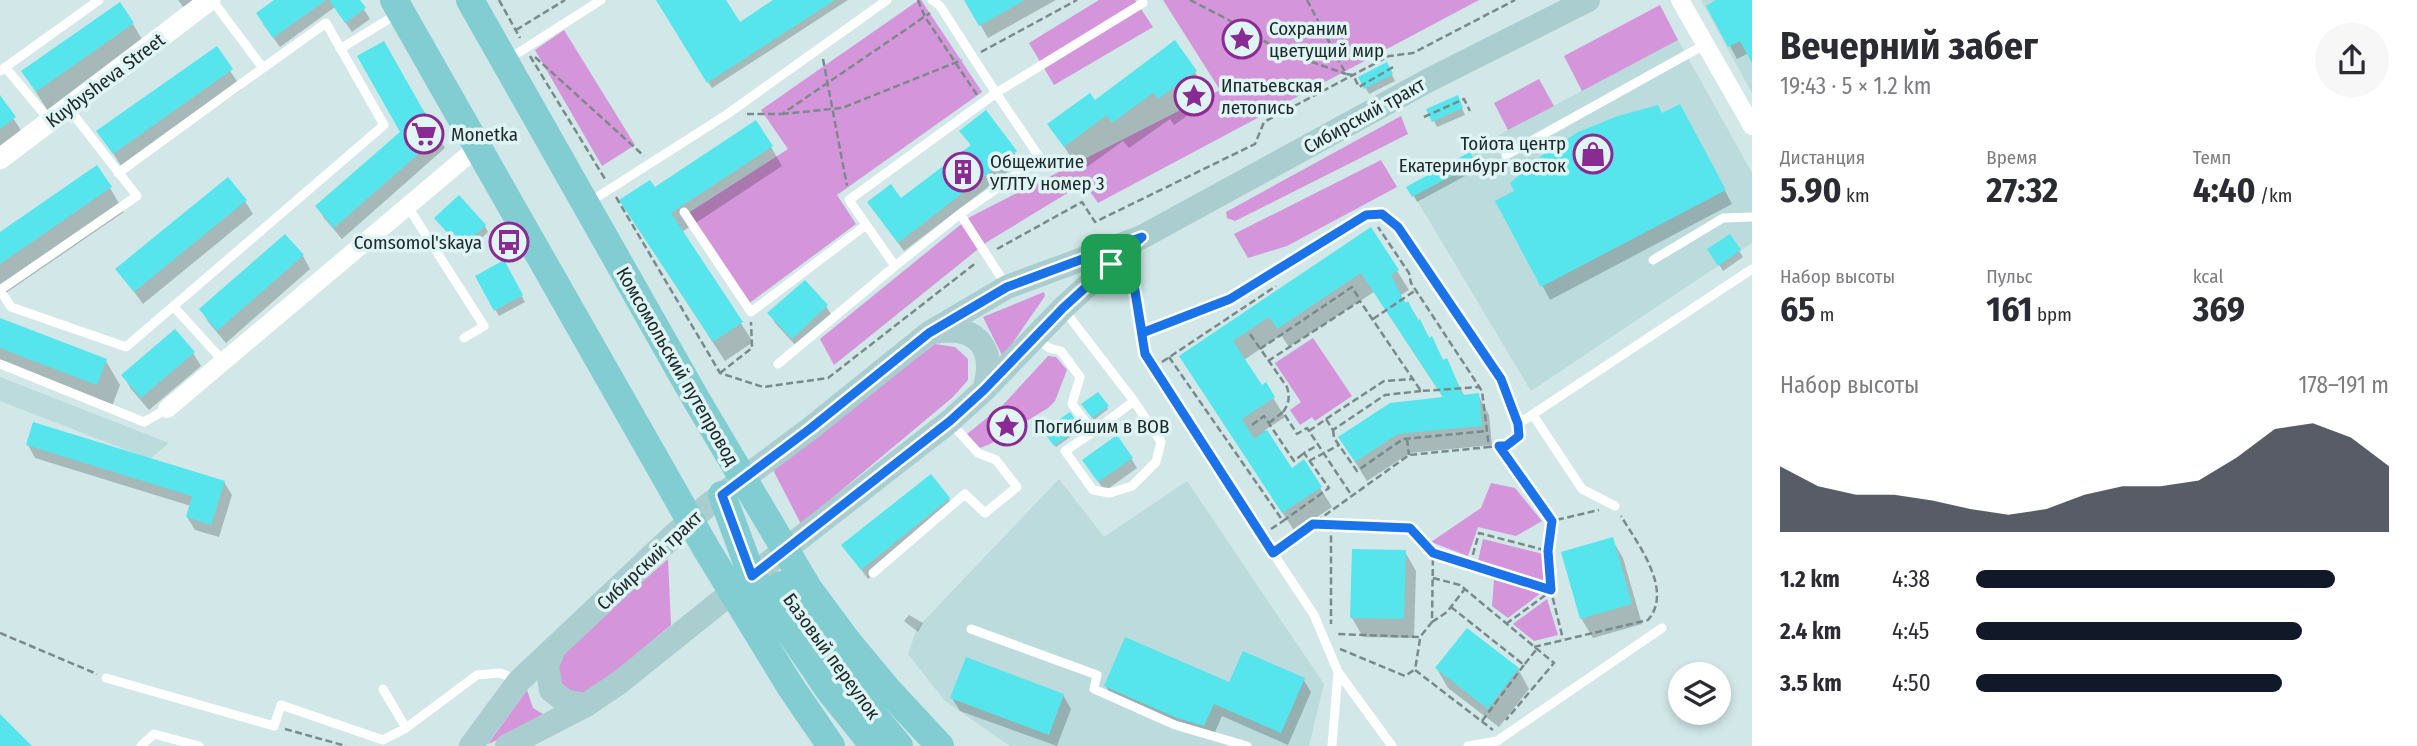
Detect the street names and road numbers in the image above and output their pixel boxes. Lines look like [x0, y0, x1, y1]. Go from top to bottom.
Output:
street label: Kuybysheva Street [41, 28, 170, 133]
street label: Сибирский тракт [1300, 72, 1429, 158]
street label: Комсомольский путепровод [611, 263, 744, 470]
street label: Сибирский тракт [592, 506, 707, 615]
street label: Базовый переулок [778, 589, 885, 724]

